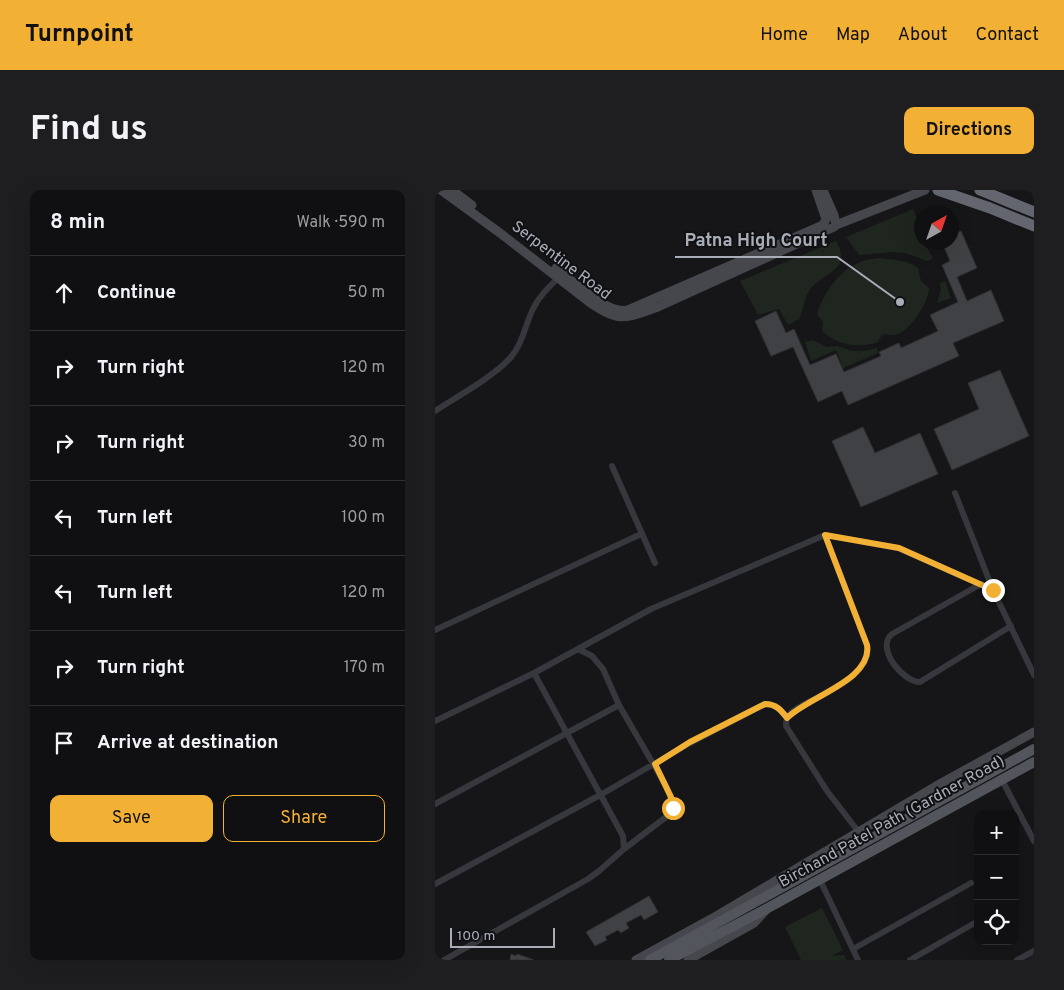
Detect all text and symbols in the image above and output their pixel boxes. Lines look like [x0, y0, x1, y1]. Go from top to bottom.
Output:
text: Turnpoint [25, 20, 134, 50]
text: Home [760, 24, 808, 47]
text: Map [836, 24, 870, 47]
text: About [898, 24, 947, 47]
text: Contact [975, 24, 1039, 47]
button: Directions [904, 107, 1034, 154]
text: Find us [30, 108, 148, 152]
north arrow [914, 205, 959, 250]
text: 8 min [50, 209, 105, 236]
text: Walk · 590 m [297, 213, 385, 233]
street label: Serpentine Road [507, 217, 615, 305]
callout: Patna High Court [675, 224, 837, 257]
text: Patna High Court [685, 230, 827, 253]
icon: ahead [50, 279, 78, 307]
text: Continue [97, 281, 176, 305]
text: 50 m [348, 283, 385, 303]
icon: right [50, 354, 78, 382]
text: Turn right [97, 356, 185, 380]
text: 120 m [342, 358, 385, 378]
icon: right [50, 429, 78, 457]
text: Turn right [97, 431, 185, 455]
text: 30 m [348, 433, 385, 453]
icon: left [50, 504, 78, 532]
text: Turn left [97, 506, 173, 530]
text: 100 m [341, 508, 385, 528]
icon: left [50, 579, 78, 607]
route end [982, 579, 1005, 602]
text: Turn left [97, 581, 173, 605]
text: 120 m [342, 583, 385, 603]
icon: right [50, 654, 78, 682]
text: Turn right [97, 656, 185, 680]
text: 170 m [344, 658, 385, 678]
icon: arrive [50, 729, 78, 757]
text: Arrive at destination [97, 731, 278, 755]
street label: Birchand Patel Path (Gardner Road) [775, 751, 1009, 893]
button: Save [50, 795, 213, 842]
button: Share [223, 795, 385, 842]
route start [662, 797, 685, 820]
map controls [974, 810, 1019, 945]
button: + [974, 810, 1019, 855]
button: − [974, 855, 1019, 900]
button: locate [974, 900, 1019, 945]
scale bar [450, 925, 555, 948]
text: 100 m [457, 928, 495, 945]

